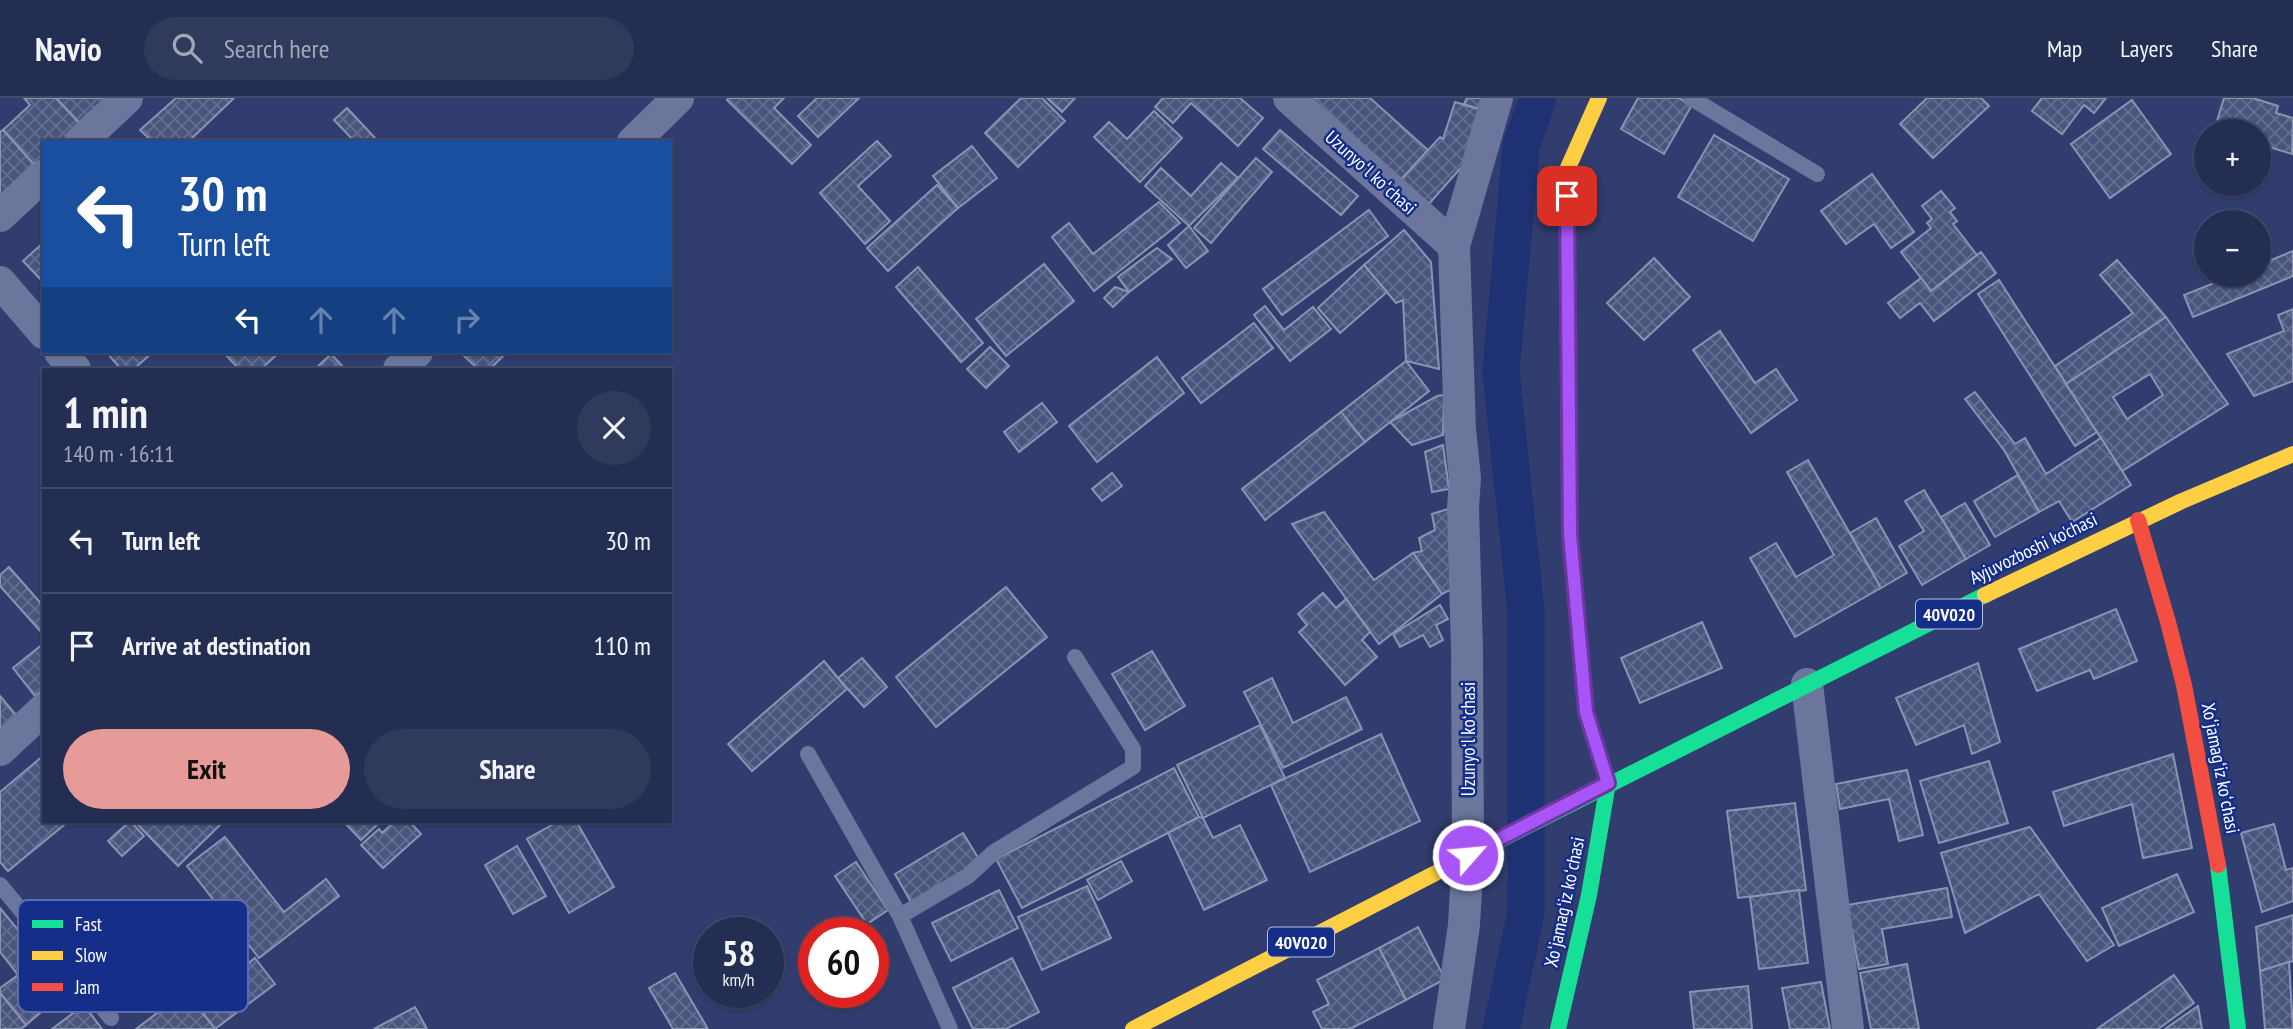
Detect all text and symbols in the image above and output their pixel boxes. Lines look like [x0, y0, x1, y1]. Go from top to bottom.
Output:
search box [144, 17, 634, 80]
text: Navio [35, 27, 102, 70]
icon: search [168, 29, 206, 67]
text: Search here [224, 32, 329, 65]
text: Map [2047, 33, 2082, 64]
text: Layers [2120, 33, 2173, 64]
text: Share [2211, 33, 2258, 64]
map controls [2194, 119, 2271, 287]
button: + [2194, 119, 2271, 196]
street label: Uzunyoʻl koʻchasi [1321, 125, 1421, 219]
text: 30 m [178, 161, 267, 225]
pin [1537, 166, 1597, 226]
icon: left [63, 168, 154, 259]
icon: arrive [1548, 177, 1586, 215]
button: − [2194, 210, 2271, 287]
text: Turn left [178, 223, 270, 265]
icon: left [229, 301, 267, 339]
icon: ahead [302, 301, 340, 339]
icon: ahead [375, 301, 413, 339]
icon: right [448, 301, 486, 339]
text: 1 min [63, 385, 148, 440]
button: close [577, 391, 651, 465]
text: 140 m · 16:11 [63, 439, 175, 468]
street label: Ayjuvozboshi ko'chasi [1965, 507, 2101, 589]
icon: left [63, 522, 101, 560]
text: Turn left [122, 524, 200, 557]
text: 30 m [605, 524, 651, 557]
road number: 40V020 [1916, 600, 1982, 628]
icon: arrive [63, 627, 101, 665]
text: Arrive at destination [122, 629, 311, 662]
text: 110 m [593, 629, 651, 662]
street label: Uzunyoʻl koʻchasi [1456, 682, 1480, 796]
street label: Xoʻjamagʻiz koʻchasi [2197, 701, 2245, 835]
button: Exit [63, 729, 350, 809]
button: Share [364, 729, 651, 809]
position arrow [1431, 818, 1505, 892]
street label: Xoʻjamagʻiz koʻchasi [1538, 835, 1590, 969]
legend [18, 900, 248, 1012]
text: Fast [75, 912, 103, 936]
speed limit sign: 60 [798, 917, 889, 1008]
road number: 40V020 [1268, 928, 1334, 956]
text: 58 [722, 930, 755, 976]
text: Slow [75, 943, 108, 967]
text: km/h [723, 968, 754, 991]
text: Jam [74, 975, 100, 999]

